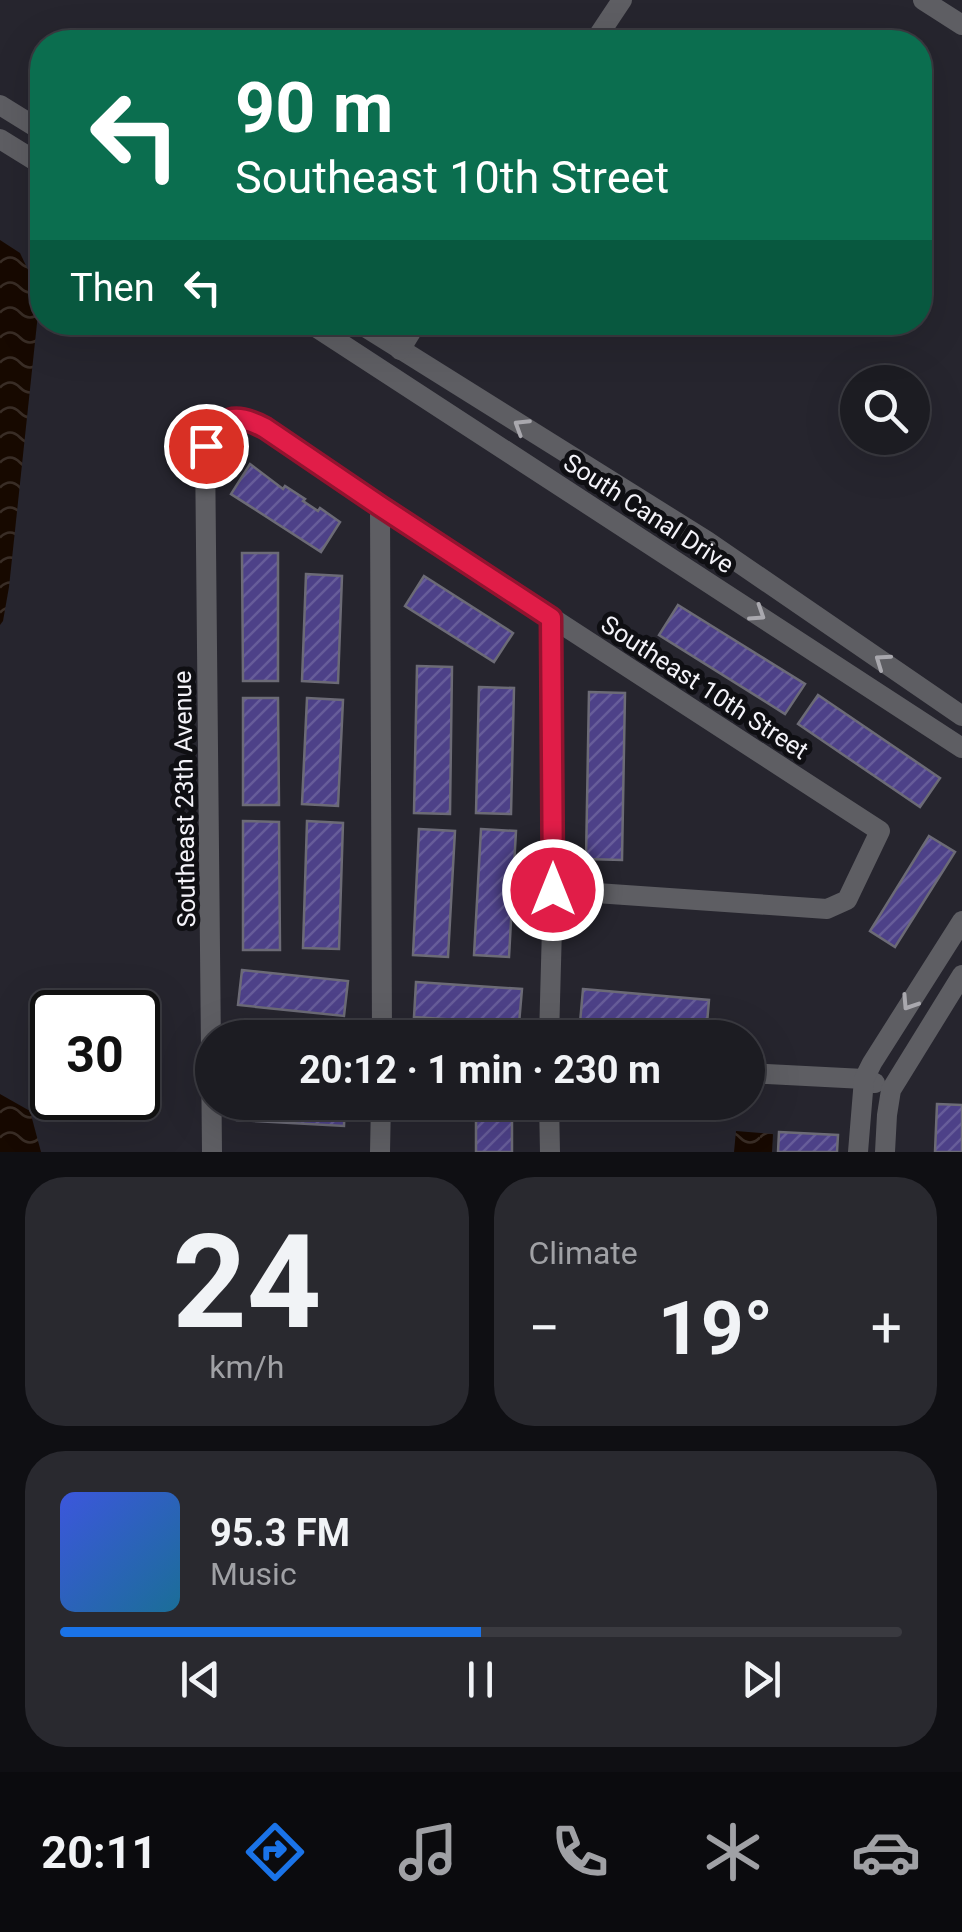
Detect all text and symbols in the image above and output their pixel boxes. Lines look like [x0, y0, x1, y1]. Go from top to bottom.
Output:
text: 90 m [235, 67, 393, 149]
icon: left [70, 70, 200, 200]
text: Southeast 10th Street [235, 151, 669, 204]
icon: left [175, 260, 230, 315]
text: Then [70, 266, 155, 310]
map controls [840, 365, 930, 455]
button: search [840, 365, 930, 455]
pin [164, 404, 249, 489]
icon: arrive [179, 419, 234, 474]
one-way arrow [514, 420, 532, 439]
street label: South Canal Drive [558, 448, 739, 579]
one-way arrow [748, 602, 766, 621]
street label: Southeast 10th Street [596, 610, 814, 765]
one-way arrow [874, 655, 893, 673]
street label: Southeast 23th Avenue [168, 670, 201, 928]
position arrow [501, 838, 605, 942]
speed limit sign: 30 [30, 990, 160, 1120]
one-way arrow [903, 993, 922, 1011]
text: 20:12 · 1 min · 230 m [299, 1048, 661, 1092]
text: 24 [172, 1206, 321, 1359]
text: Climate [529, 1234, 638, 1272]
text: 19° [658, 1284, 773, 1372]
text: − [529, 1296, 560, 1360]
text: + [871, 1296, 902, 1360]
text: km/h [209, 1348, 284, 1386]
text: 95.3 FM [210, 1511, 350, 1555]
text: Music [210, 1555, 297, 1593]
icon: previous [173, 1652, 228, 1707]
icon: pause [453, 1652, 508, 1707]
icon: next [734, 1652, 789, 1707]
icon: directions [240, 1817, 310, 1887]
icon: music [393, 1817, 463, 1887]
icon: phone [545, 1817, 615, 1887]
icon: climate [698, 1817, 768, 1887]
icon: car [851, 1817, 921, 1887]
text: 20:11 [41, 1826, 157, 1879]

